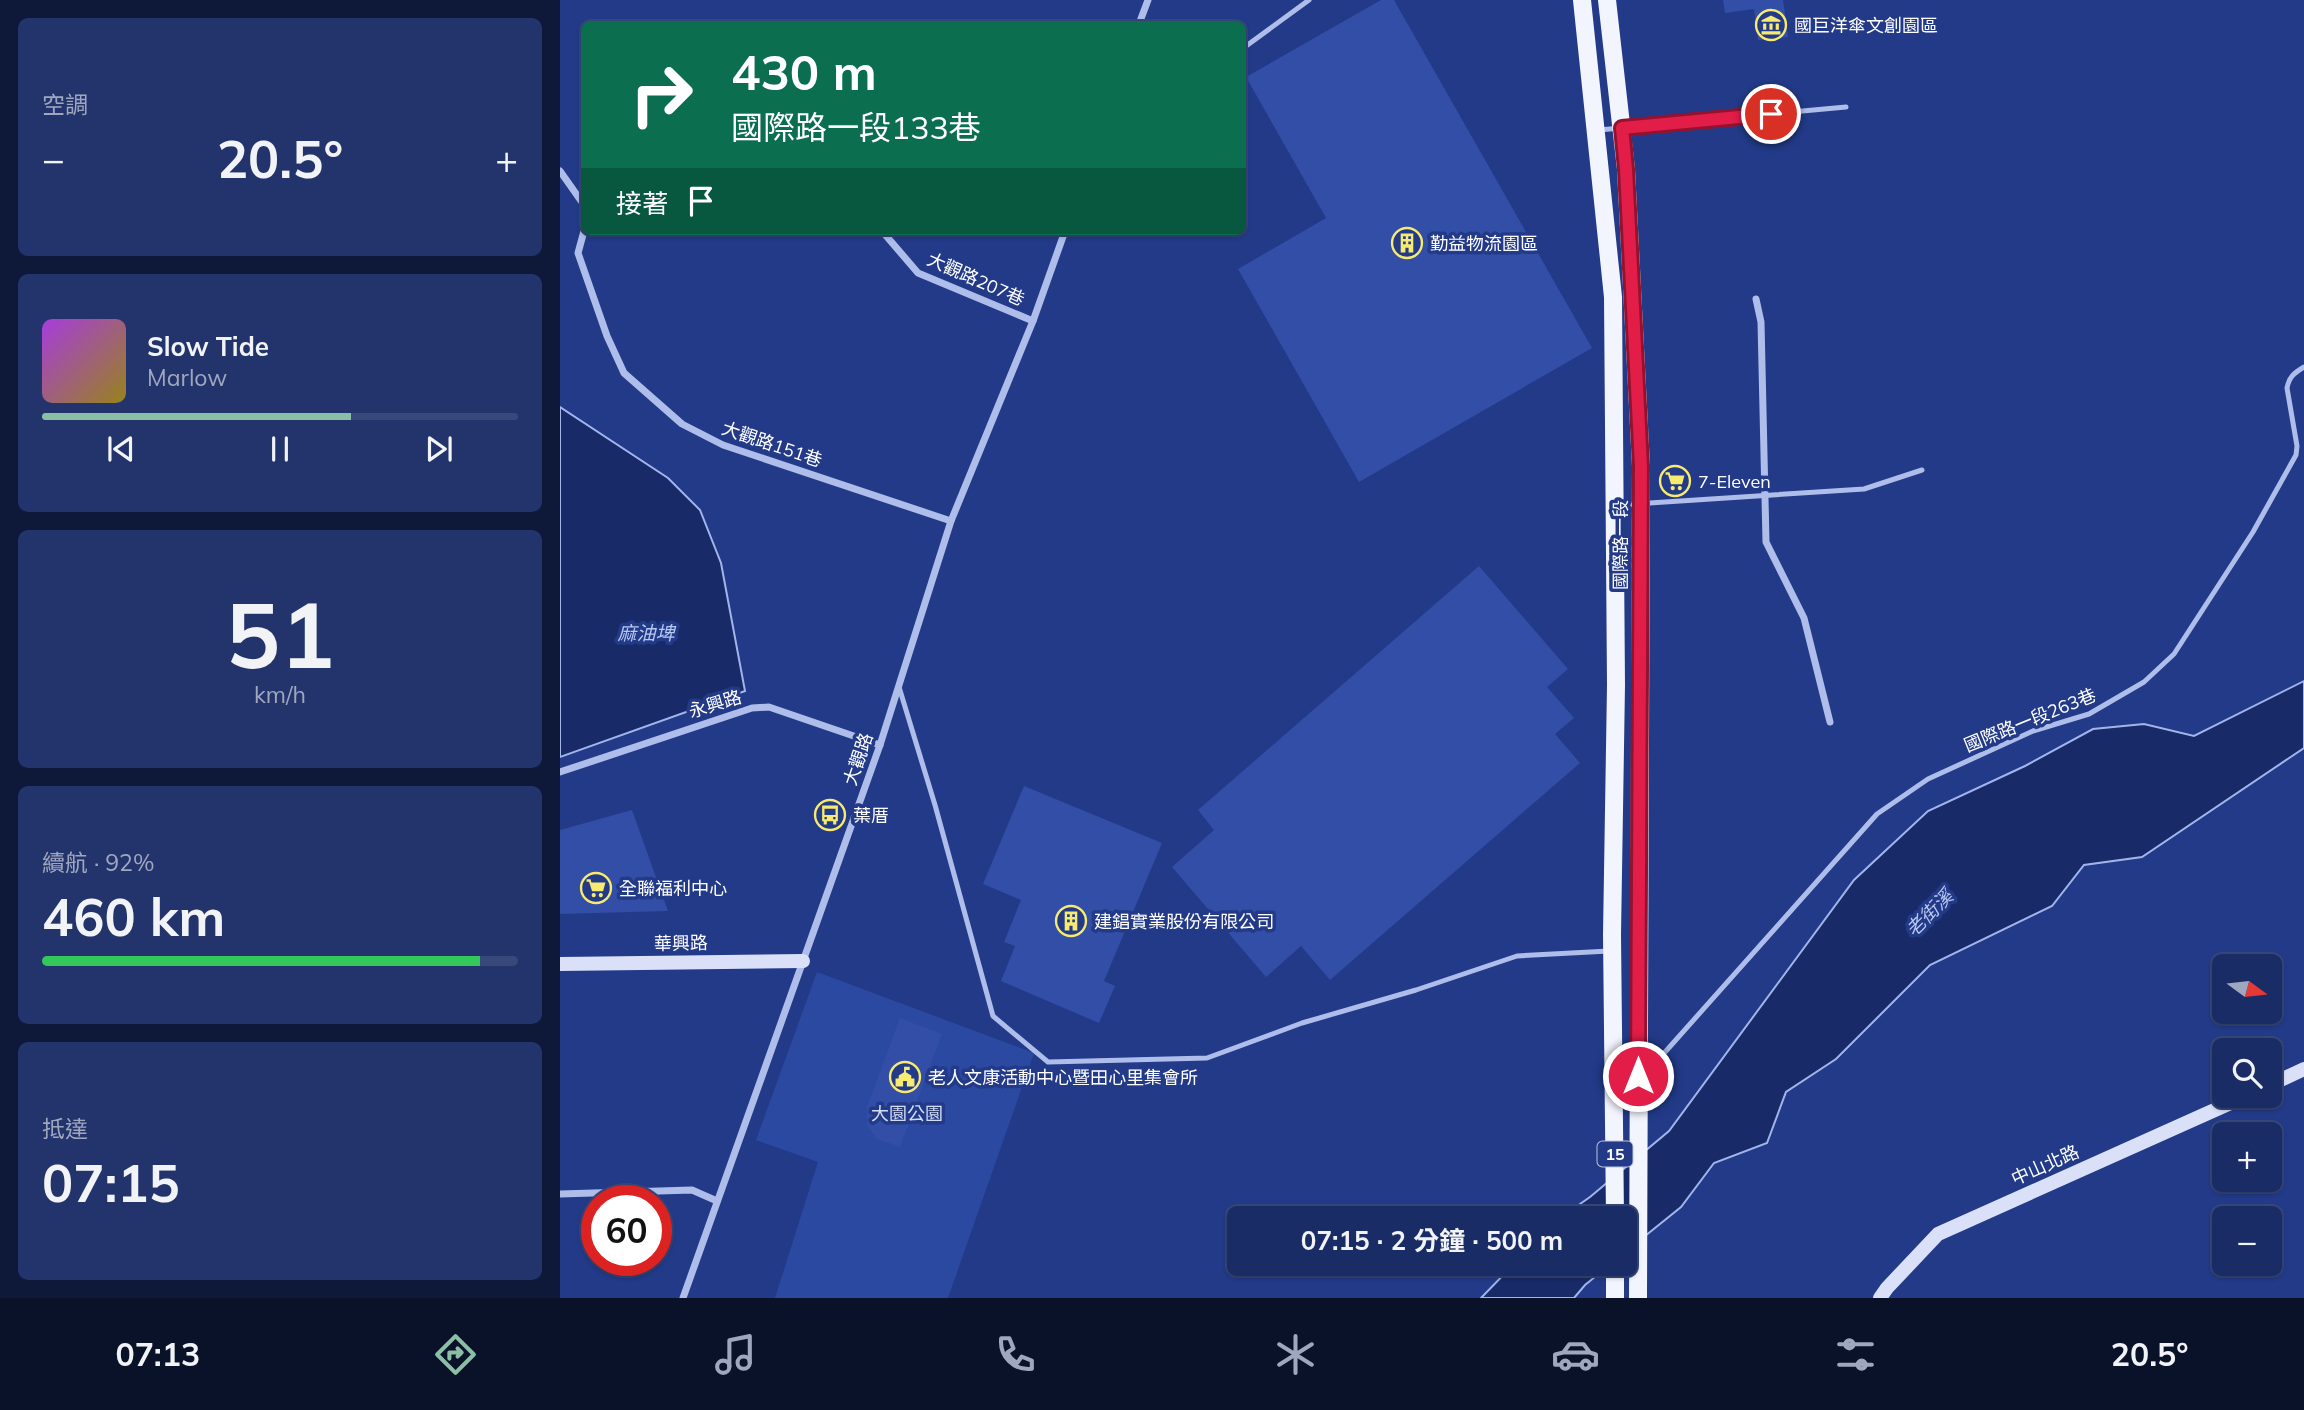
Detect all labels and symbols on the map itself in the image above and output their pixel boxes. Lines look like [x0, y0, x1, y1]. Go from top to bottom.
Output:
museum icon: 國巨洋傘文創園區 [1754, 8, 1788, 42]
place label: 國巨洋傘文創園區 [1794, 14, 1938, 37]
pin [1741, 84, 1801, 144]
building icon: 勤益物流園區 [1390, 226, 1424, 260]
place label: 勤益物流園區 [1430, 232, 1538, 255]
street label: 大觀路207巷 [924, 247, 1028, 311]
street label: 大觀路151巷 [719, 416, 825, 472]
supermarket icon: 7-Eleven [1658, 464, 1692, 498]
place label: 7-Eleven [1698, 470, 1771, 493]
street label: 國際路一段 [1609, 500, 1632, 590]
water label: 麻油埤 [617, 621, 676, 645]
street label: 國際路一段263巷 [1961, 683, 2099, 757]
street label: 永興路 [686, 685, 744, 723]
street label: 大觀路 [838, 730, 878, 788]
bus stop icon: 葉厝 [813, 798, 847, 832]
place label: 葉厝 [853, 804, 889, 827]
supermarket icon: 全聯福利中心 [579, 871, 613, 905]
place label: 全聯福利中心 [619, 877, 727, 900]
water label: 老街溪 [1900, 882, 1960, 942]
building icon: 建錩實業股份有限公司 [1054, 904, 1088, 938]
place label: 建錩實業股份有限公司 [1094, 910, 1274, 933]
street label: 華興路 [654, 931, 708, 955]
north arrow [2212, 954, 2282, 1024]
position arrow [1601, 1039, 1675, 1113]
public building icon: 老人文康活動中心暨田心里集會所 [888, 1060, 922, 1094]
place label: 老人文康活動中心暨田心里集會所 [928, 1066, 1198, 1089]
park label: 大園公園 [871, 1102, 943, 1125]
street label: 中山北路 [2007, 1140, 2083, 1190]
road number: 15 [1598, 1142, 1632, 1166]
speed limit sign: 60 [581, 1185, 672, 1276]

